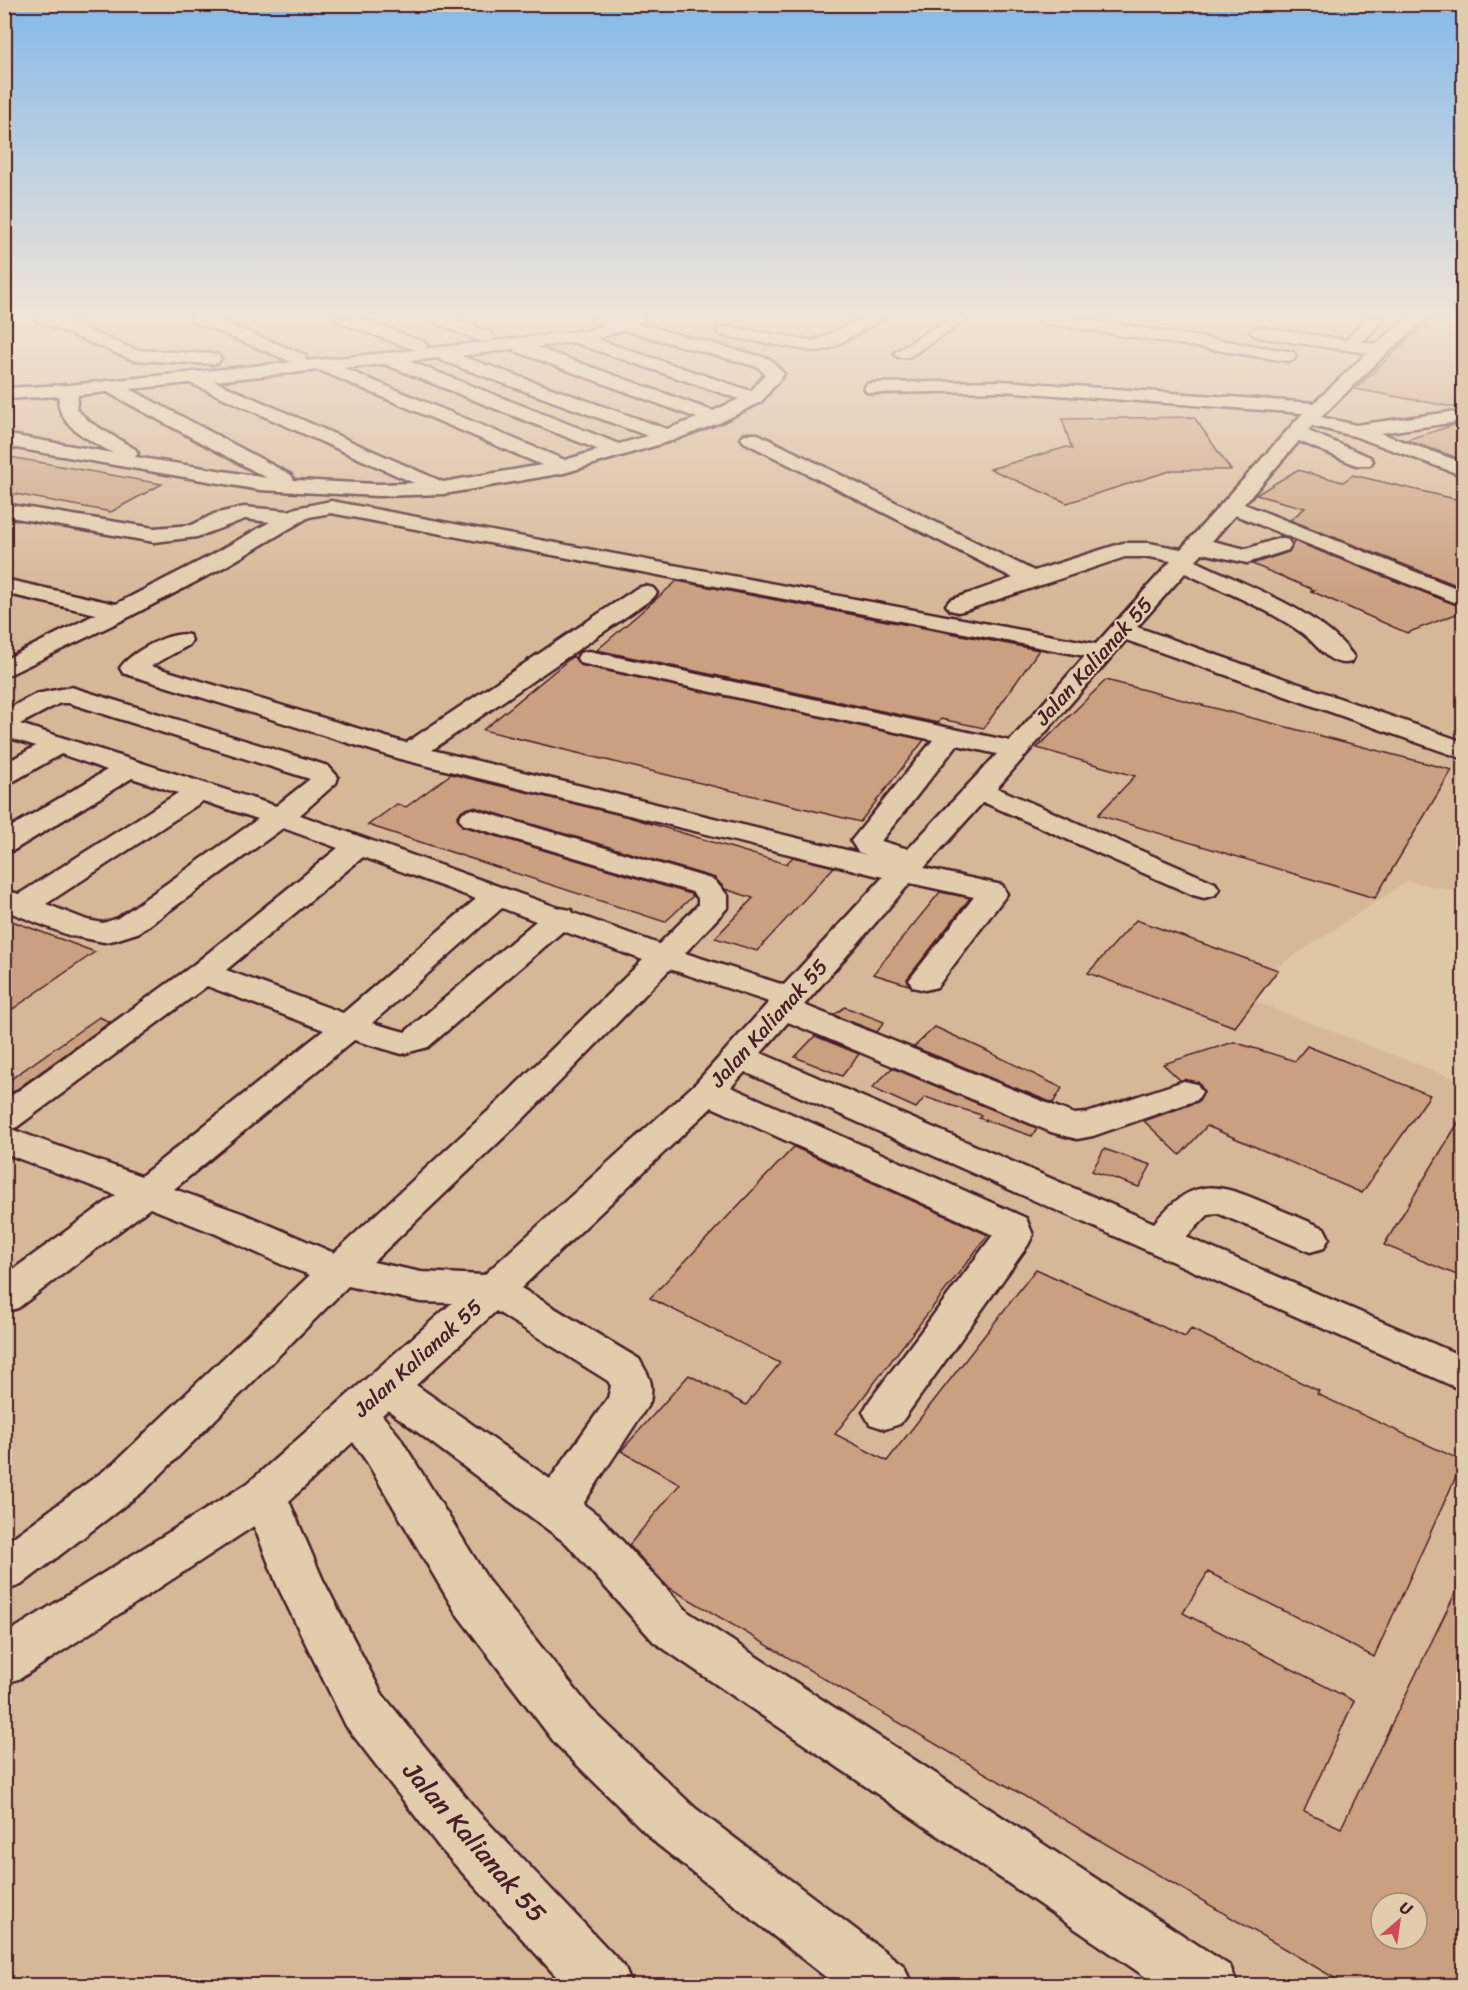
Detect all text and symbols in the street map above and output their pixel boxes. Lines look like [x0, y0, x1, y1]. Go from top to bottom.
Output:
street label: Jalan Kalianak 55 [1025, 587, 1163, 735]
street label: Jalan Kalianak 55 [700, 949, 838, 1097]
street label: Jalan Kalianak 55 [344, 1289, 492, 1427]
street label: Jalan Kalianak 55 [391, 1750, 559, 1934]
north arrow [1369, 1891, 1429, 1951]
text: U [1394, 1893, 1419, 1924]

